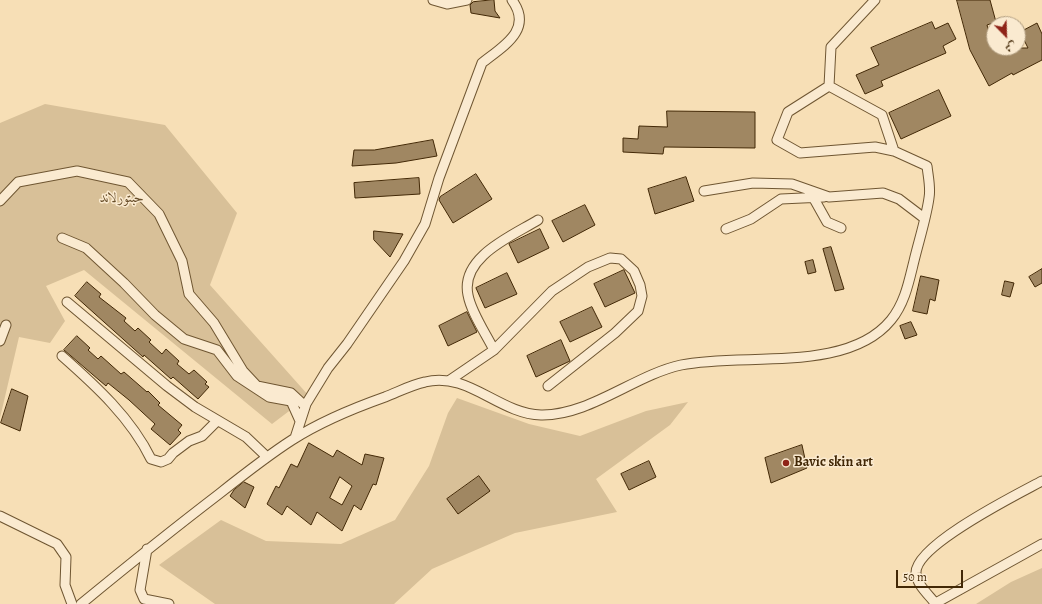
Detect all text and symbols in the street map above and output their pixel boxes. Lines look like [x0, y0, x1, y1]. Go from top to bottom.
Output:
north arrow [986, 16, 1026, 56]
text: ش [1003, 38, 1018, 56]
park label: حبتورلاند [100, 191, 144, 207]
place label: Bavic skin art [794, 455, 873, 471]
marker: Bavic skin art [781, 458, 791, 468]
scale bar [898, 562, 965, 588]
text: 50 m [903, 569, 927, 585]

